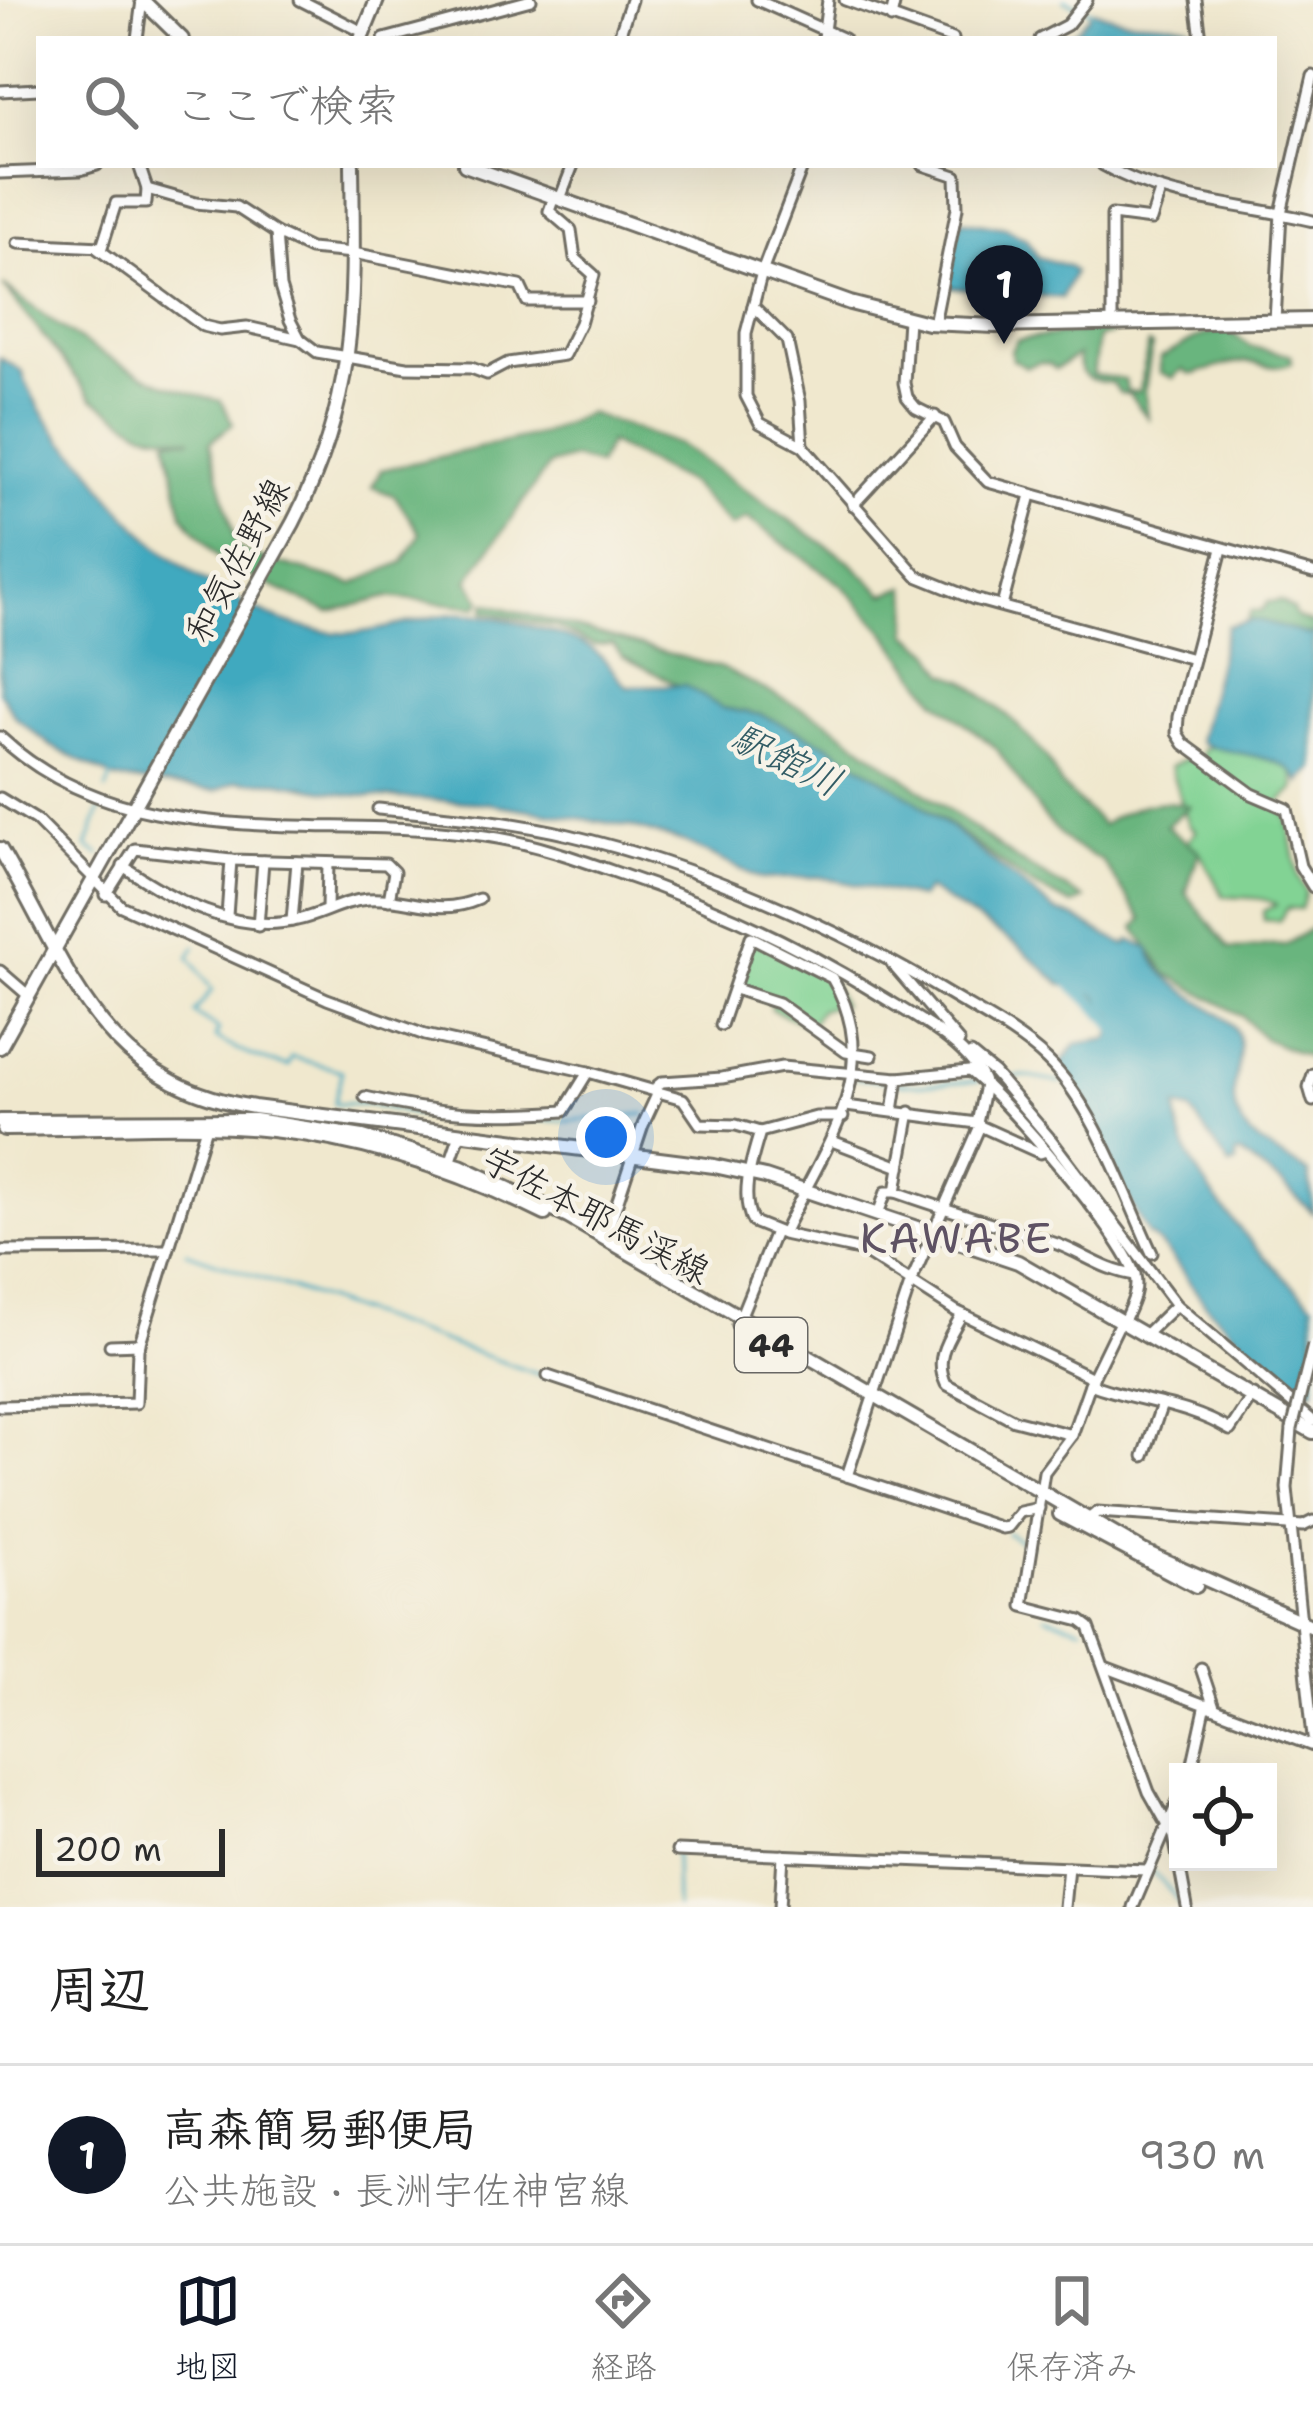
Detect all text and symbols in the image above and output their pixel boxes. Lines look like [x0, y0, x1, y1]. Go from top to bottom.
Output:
search box [36, 36, 1277, 168]
icon: search [78, 69, 144, 135]
text: ここで検索 [174, 75, 399, 135]
pin: 1 [965, 245, 1043, 344]
street label: 和気佐野線 [173, 469, 301, 651]
water label: 駅館川 [723, 710, 851, 808]
your location [576, 1107, 636, 1167]
street label: 宇佐本耶馬渓線 [473, 1134, 719, 1296]
district label: KAWABE [860, 1210, 1054, 1266]
road number: 44 [735, 1318, 807, 1372]
map controls [1169, 1763, 1277, 1871]
button: locate [1169, 1763, 1277, 1871]
scale bar [36, 1823, 225, 1876]
text: 200 m [54, 1827, 162, 1872]
text: 周辺 [48, 1955, 150, 2023]
text: 高森簡易郵便局 [162, 2099, 477, 2159]
text: 1 [78, 2129, 96, 2181]
text: 930 m [1139, 2129, 1265, 2181]
text: 公共施設 · 長洲宇佐神宮線 [162, 2164, 629, 2216]
tab: 地図 [175, 2268, 241, 2389]
tab: 経路 [590, 2268, 656, 2389]
tab: 保存済み [1006, 2268, 1138, 2389]

